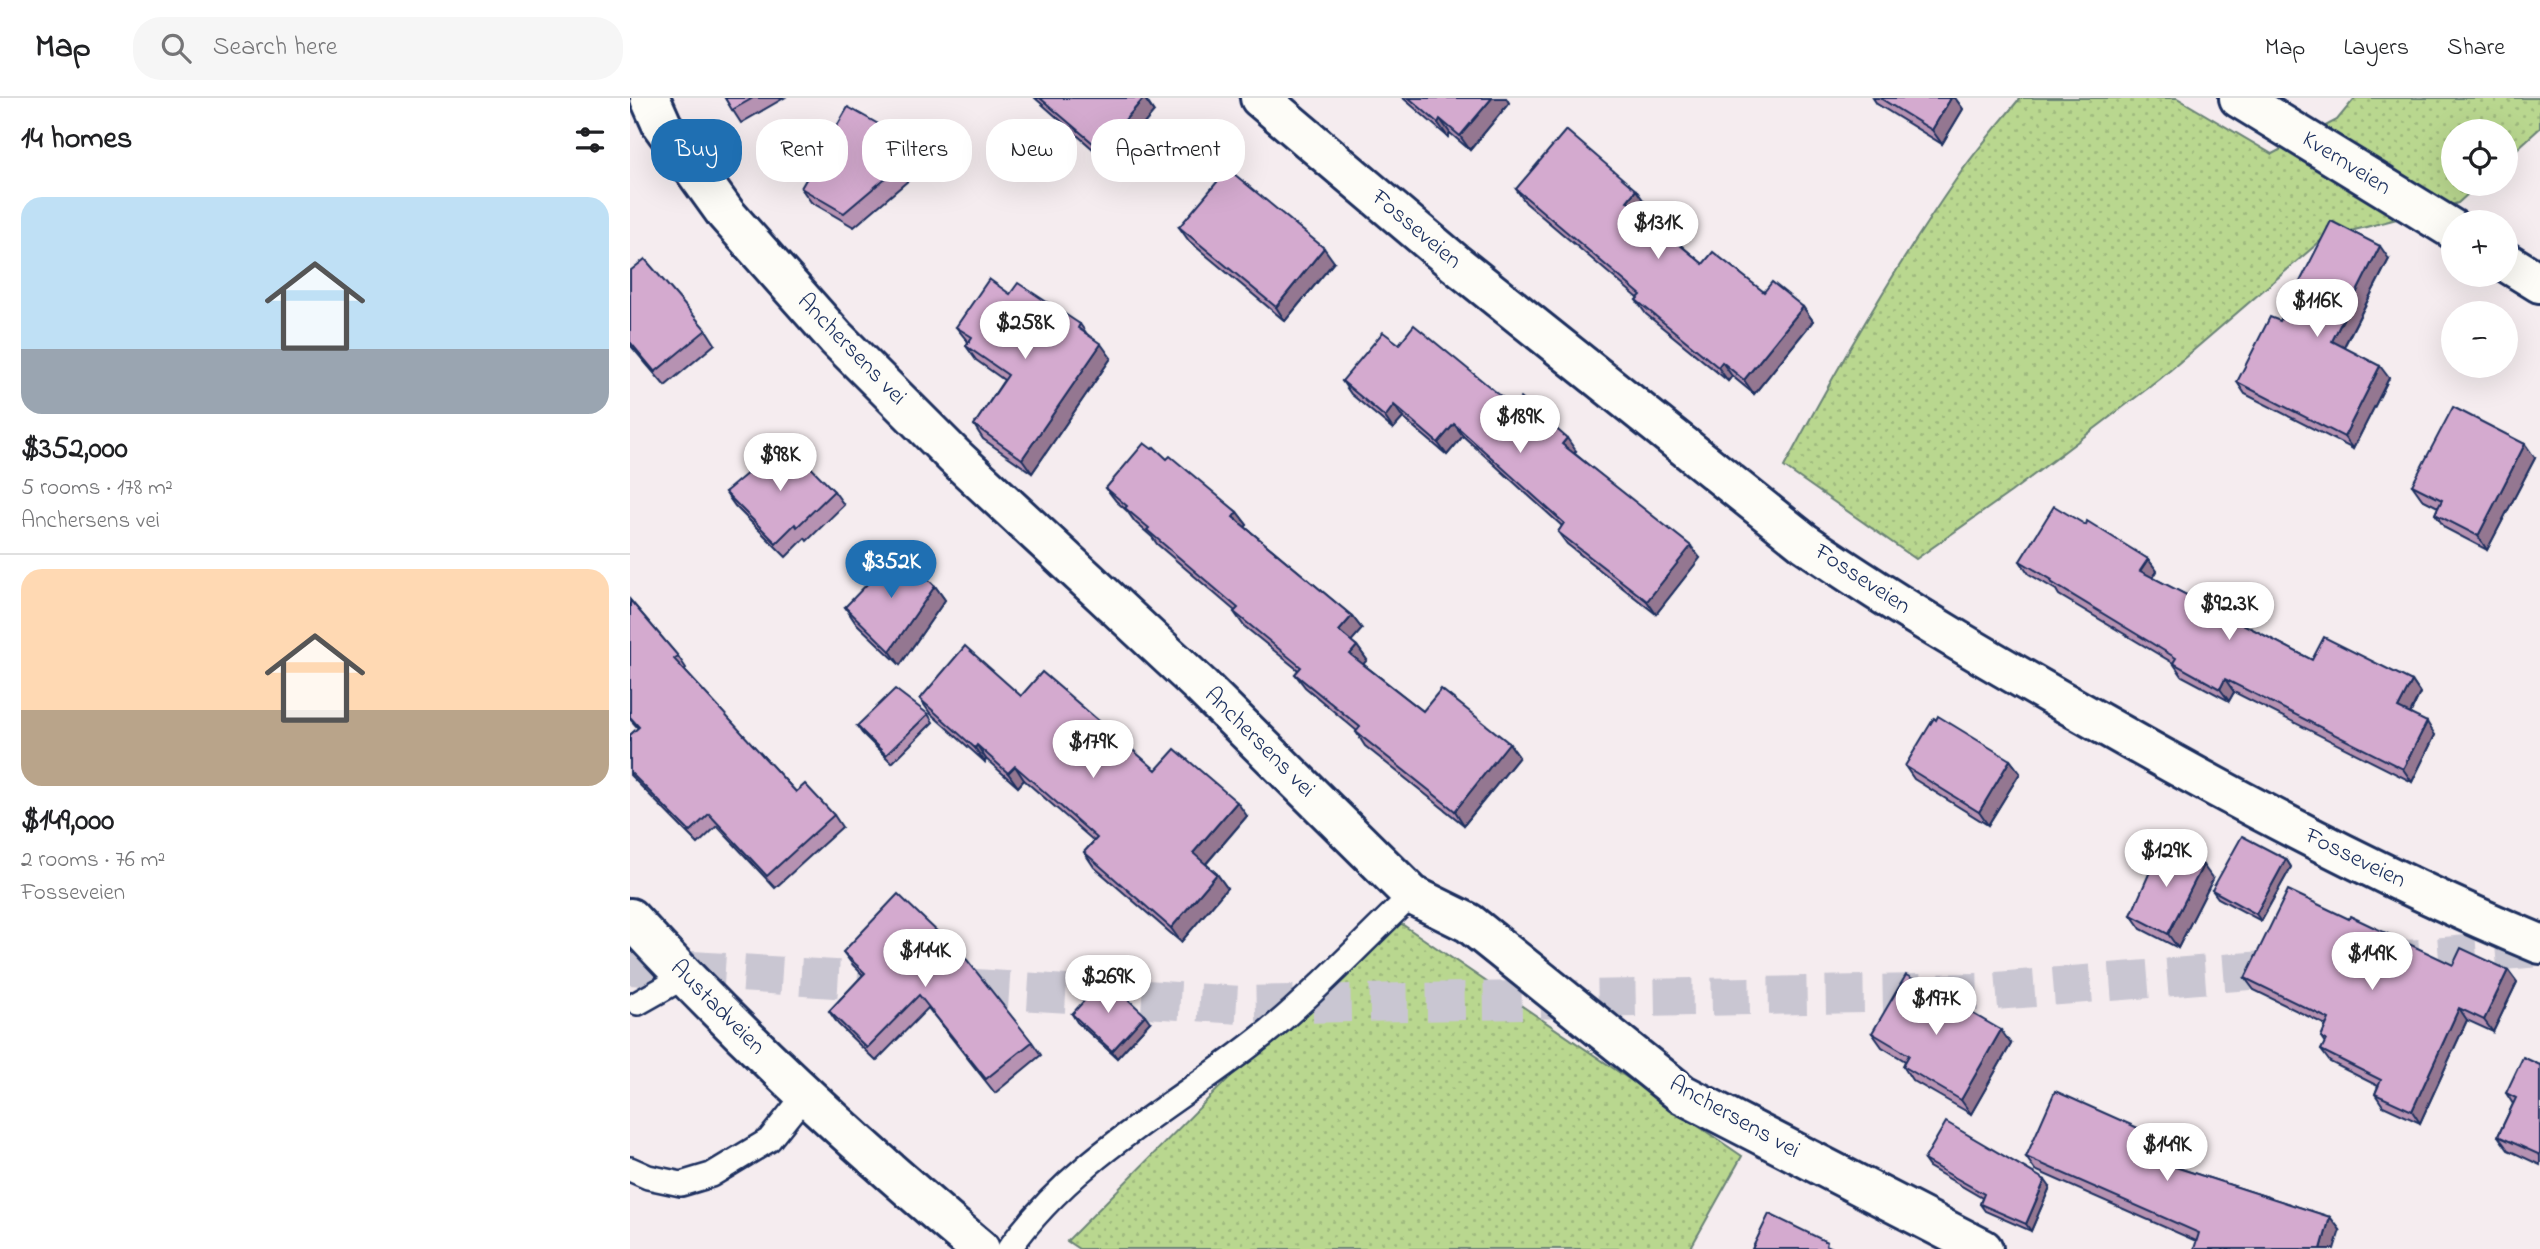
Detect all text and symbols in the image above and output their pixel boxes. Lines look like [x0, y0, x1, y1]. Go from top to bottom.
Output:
search box [133, 17, 623, 80]
text: Map [35, 24, 91, 72]
icon: search [157, 29, 195, 67]
text: Search here [213, 29, 337, 67]
text: Map [2265, 31, 2305, 66]
text: Layers [2343, 31, 2409, 66]
text: Share [2447, 31, 2505, 66]
text: 14 homes [21, 118, 132, 162]
chip: Buy [651, 119, 742, 182]
chip: Rent [756, 119, 848, 182]
chip: Filters [862, 119, 972, 182]
chip: New [986, 119, 1077, 182]
chip: Apartment [1091, 119, 1245, 182]
map controls [2441, 119, 2518, 378]
button: locate [2441, 119, 2518, 196]
icon: filters [571, 121, 609, 159]
street label: Kvernveien [2295, 123, 2397, 205]
street label: Fosseveien [1362, 181, 1469, 278]
pin: $131K [1609, 202, 1707, 261]
text: $131K [1633, 207, 1683, 240]
button: + [2441, 210, 2518, 287]
icon: home [252, 243, 378, 369]
pin: $116K [2268, 280, 2366, 339]
text: $116K [2292, 285, 2342, 318]
street label: Anchersens vei [788, 286, 914, 414]
button: − [2441, 301, 2518, 378]
pin: $258K [976, 302, 1074, 361]
text: $258K [996, 307, 1054, 340]
pin: $189K [1471, 396, 1569, 455]
text: $189K [1496, 401, 1544, 434]
text: $352,000 [21, 428, 128, 472]
pin: $98K [739, 434, 821, 493]
text: $98K [760, 439, 800, 472]
text: 5 rooms · 178 m² [21, 472, 173, 505]
text: Anchersens vei [21, 505, 160, 538]
street label: Fosseveien [1806, 535, 1917, 624]
pin: $352K [842, 540, 940, 600]
text: $352K [861, 546, 921, 579]
pin: $92.3K [2172, 582, 2286, 642]
text: $92.3K [2200, 588, 2258, 621]
icon: home [252, 615, 378, 741]
street label: Anchersens vei [1195, 679, 1323, 807]
pin: $179K [1044, 720, 1142, 780]
text: $179K [1069, 726, 1117, 759]
text: $149,000 [21, 800, 114, 844]
street label: Fosseveien [2298, 819, 2412, 899]
pin: $129K [2117, 830, 2215, 889]
text: $129K [2141, 835, 2191, 868]
text: 2 rooms · 76 m² [21, 844, 165, 877]
text: Fosseveien [21, 877, 125, 910]
pin: $144K [876, 930, 974, 989]
pin: $149K [2323, 932, 2421, 992]
text: $144K [899, 935, 951, 968]
text: $149K [2348, 938, 2396, 971]
street label: Austadveien [661, 952, 773, 1064]
pin: $269K [1059, 956, 1157, 1015]
text: $269K [1081, 961, 1135, 994]
pin: $197K [1887, 978, 1985, 1037]
text: $197K [1912, 983, 1960, 1016]
street label: Anchersens vei [1662, 1068, 1806, 1168]
pin: $149K [2118, 1124, 2216, 1183]
text: $149K [2143, 1129, 2191, 1162]

